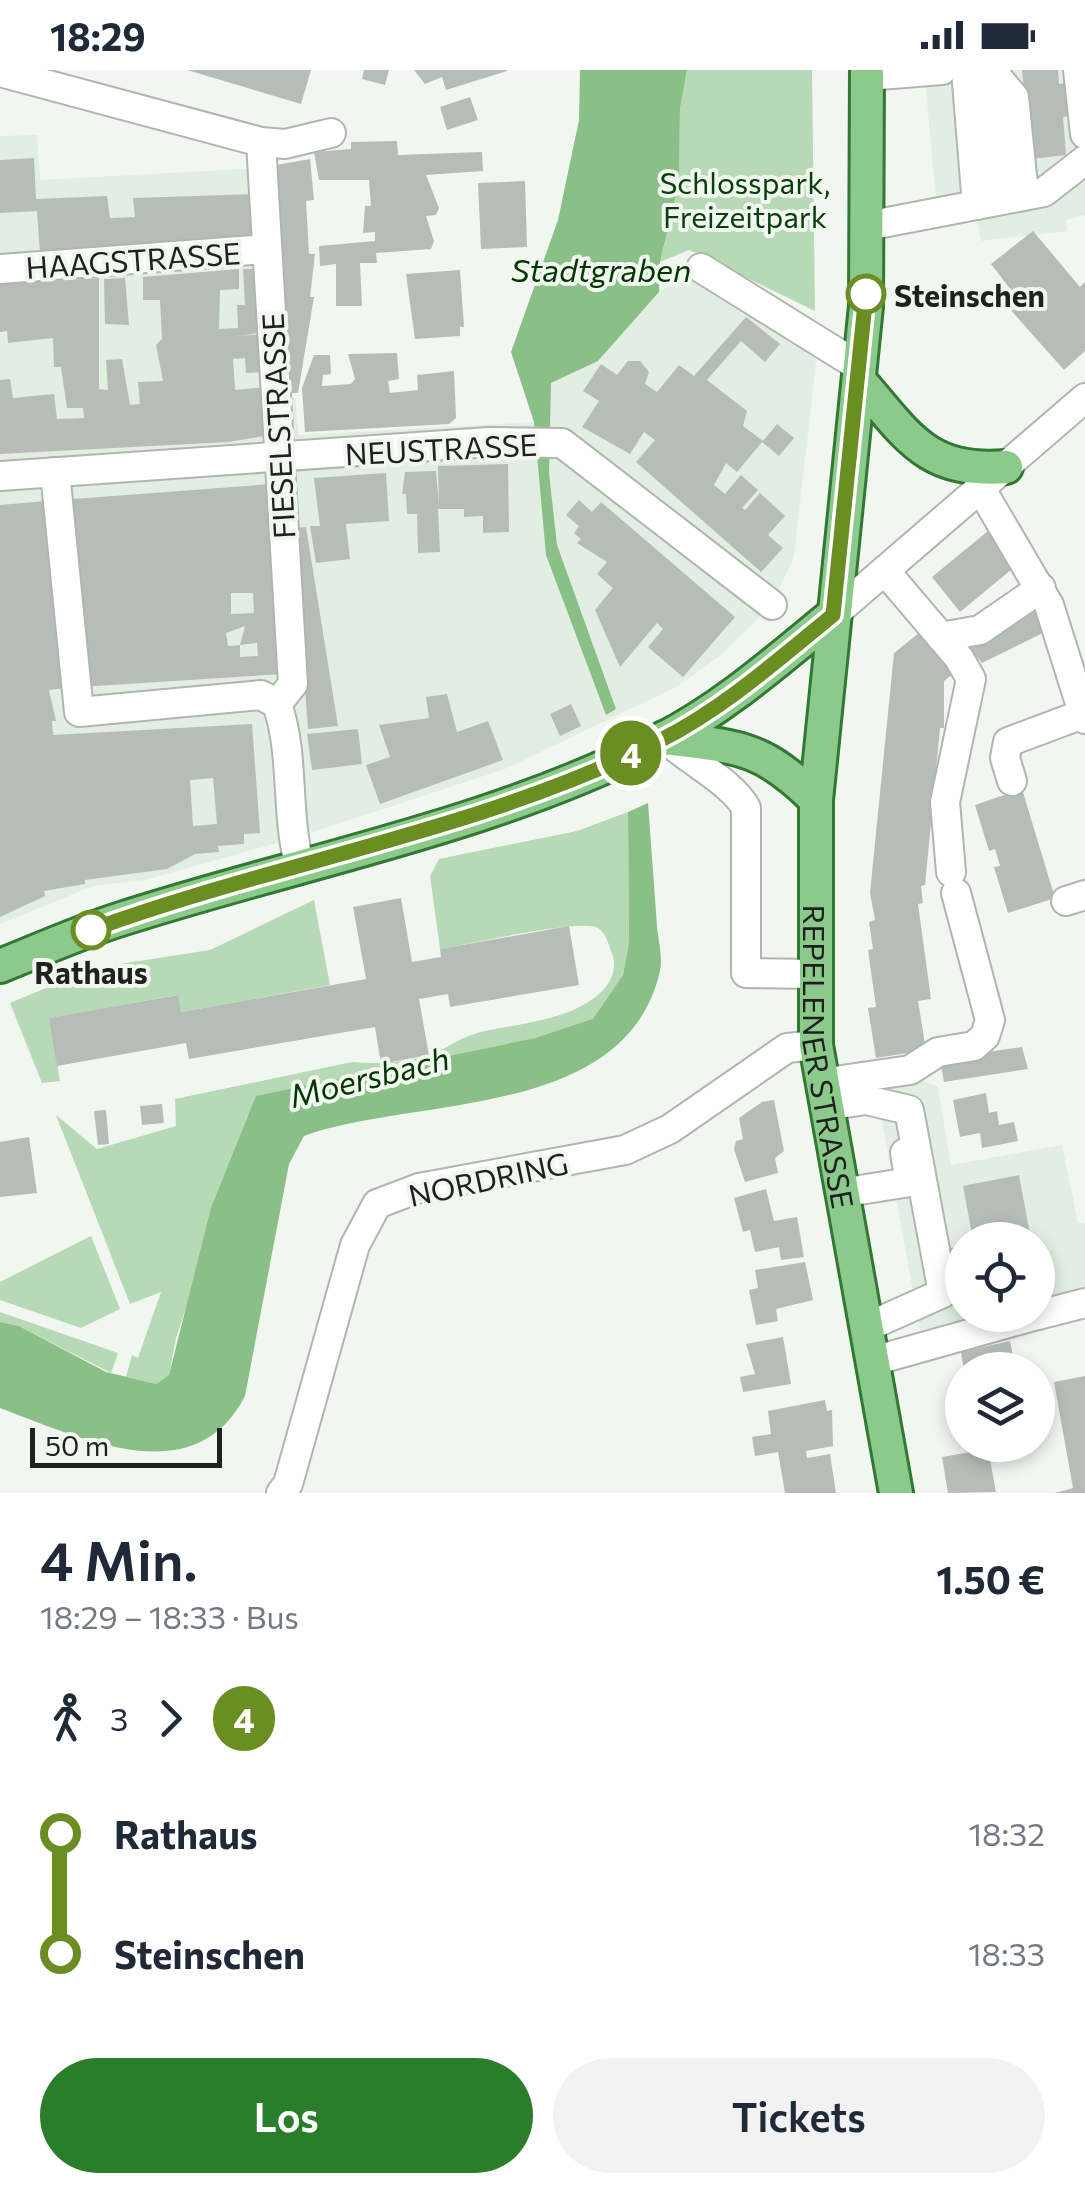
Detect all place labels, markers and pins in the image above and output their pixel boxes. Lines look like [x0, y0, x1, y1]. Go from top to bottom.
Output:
marker: Steinschen [847, 275, 885, 313]
place label: Steinschen [894, 276, 1045, 313]
marker: Rathaus [72, 911, 110, 949]
place label: Rathaus [34, 953, 148, 990]

